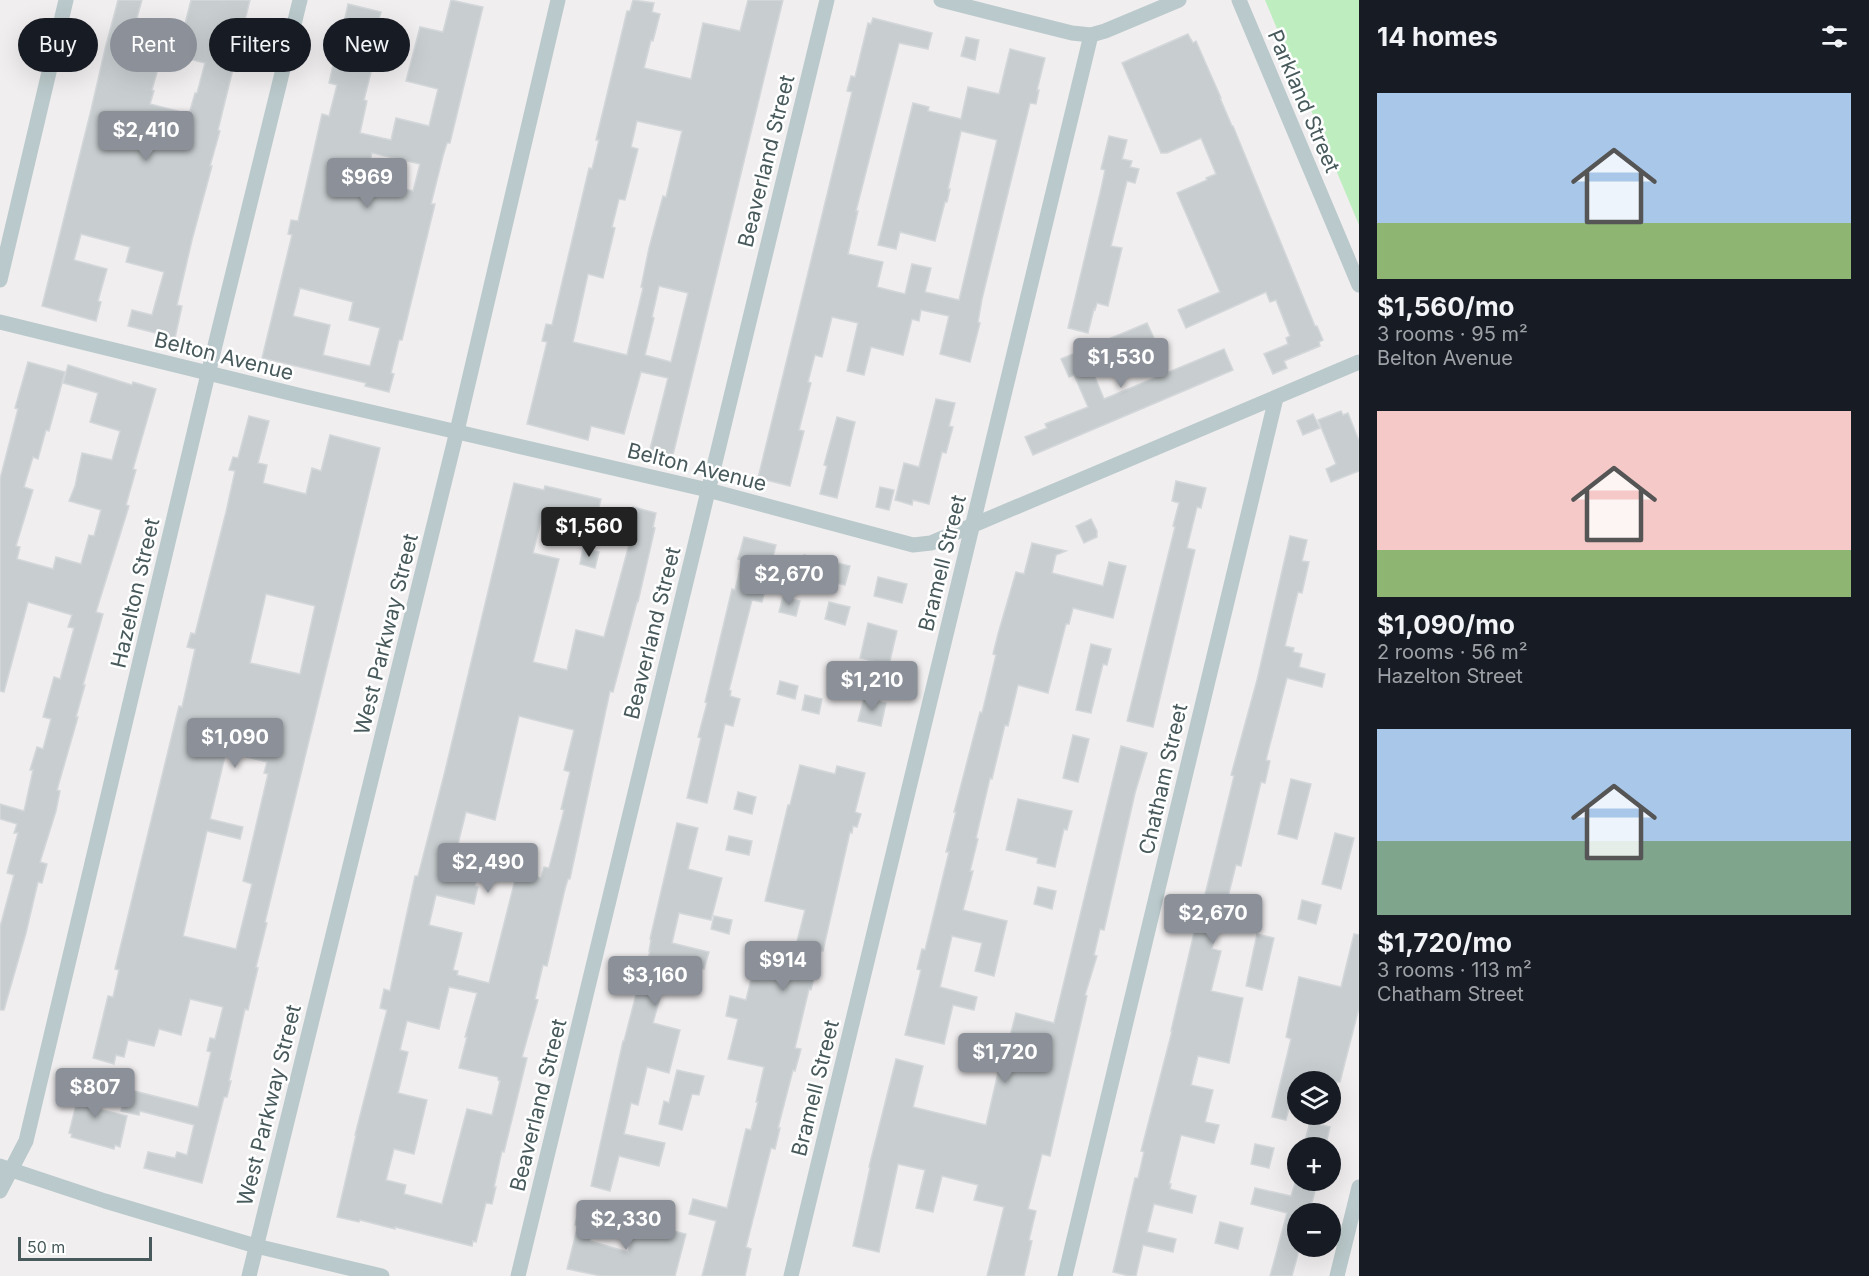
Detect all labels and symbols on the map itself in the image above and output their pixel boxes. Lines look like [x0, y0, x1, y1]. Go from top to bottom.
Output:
street label: Parkland Street [1263, 26, 1345, 176]
street label: Beaverland Street [732, 72, 800, 250]
pin: $2,410 [97, 111, 195, 162]
pin: $969 [331, 158, 403, 209]
street label: Belton Avenue [152, 327, 296, 385]
pin: $1,530 [1072, 338, 1170, 389]
street label: Belton Avenue [625, 438, 769, 496]
street label: Bramell Street [913, 492, 971, 634]
pin: $1,560 [540, 507, 638, 558]
street label: Hazelton Street [106, 515, 164, 670]
street label: West Parkway Street [349, 531, 423, 737]
street label: Beaverland Street [618, 544, 686, 722]
pin: $2,670 [740, 555, 838, 606]
pin: $1,210 [823, 661, 921, 712]
street label: Chatham Street [1133, 701, 1193, 857]
pin: $1,090 [186, 718, 284, 769]
pin: $2,490 [439, 843, 537, 894]
pin: $2,670 [1164, 894, 1262, 945]
pin: $914 [747, 941, 819, 992]
pin: $3,160 [606, 956, 704, 1007]
street label: West Parkway Street [232, 1002, 306, 1208]
street label: Beaverland Street [504, 1016, 572, 1194]
street label: Bramell Street [786, 1017, 844, 1159]
pin: $1,720 [956, 1033, 1054, 1084]
pin: $807 [59, 1068, 131, 1119]
pin: $2,330 [577, 1200, 675, 1251]
scale bar [18, 1234, 152, 1262]

